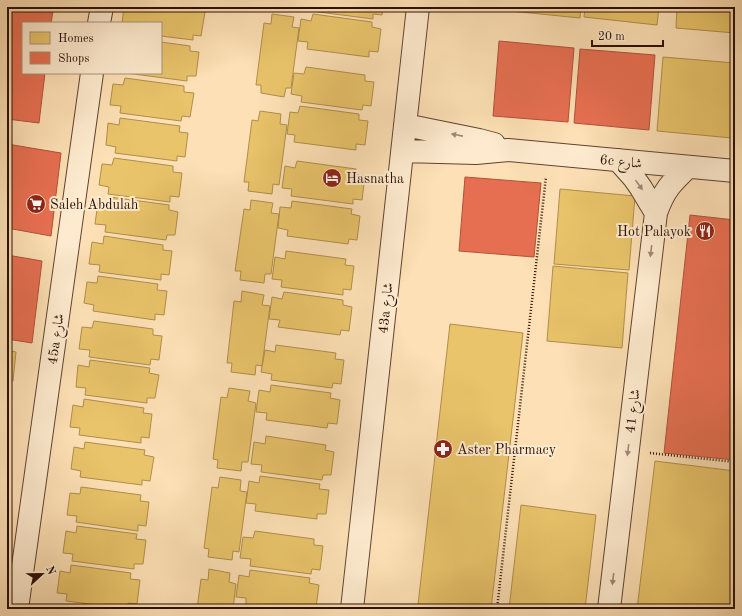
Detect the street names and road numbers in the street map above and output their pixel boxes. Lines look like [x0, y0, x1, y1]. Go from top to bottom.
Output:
street label: 6c شارع [599, 153, 643, 175]
street label: 43a شارع [376, 282, 400, 335]
street label: 45a شارع [45, 313, 70, 366]
street label: شارع 41 [623, 388, 647, 435]

